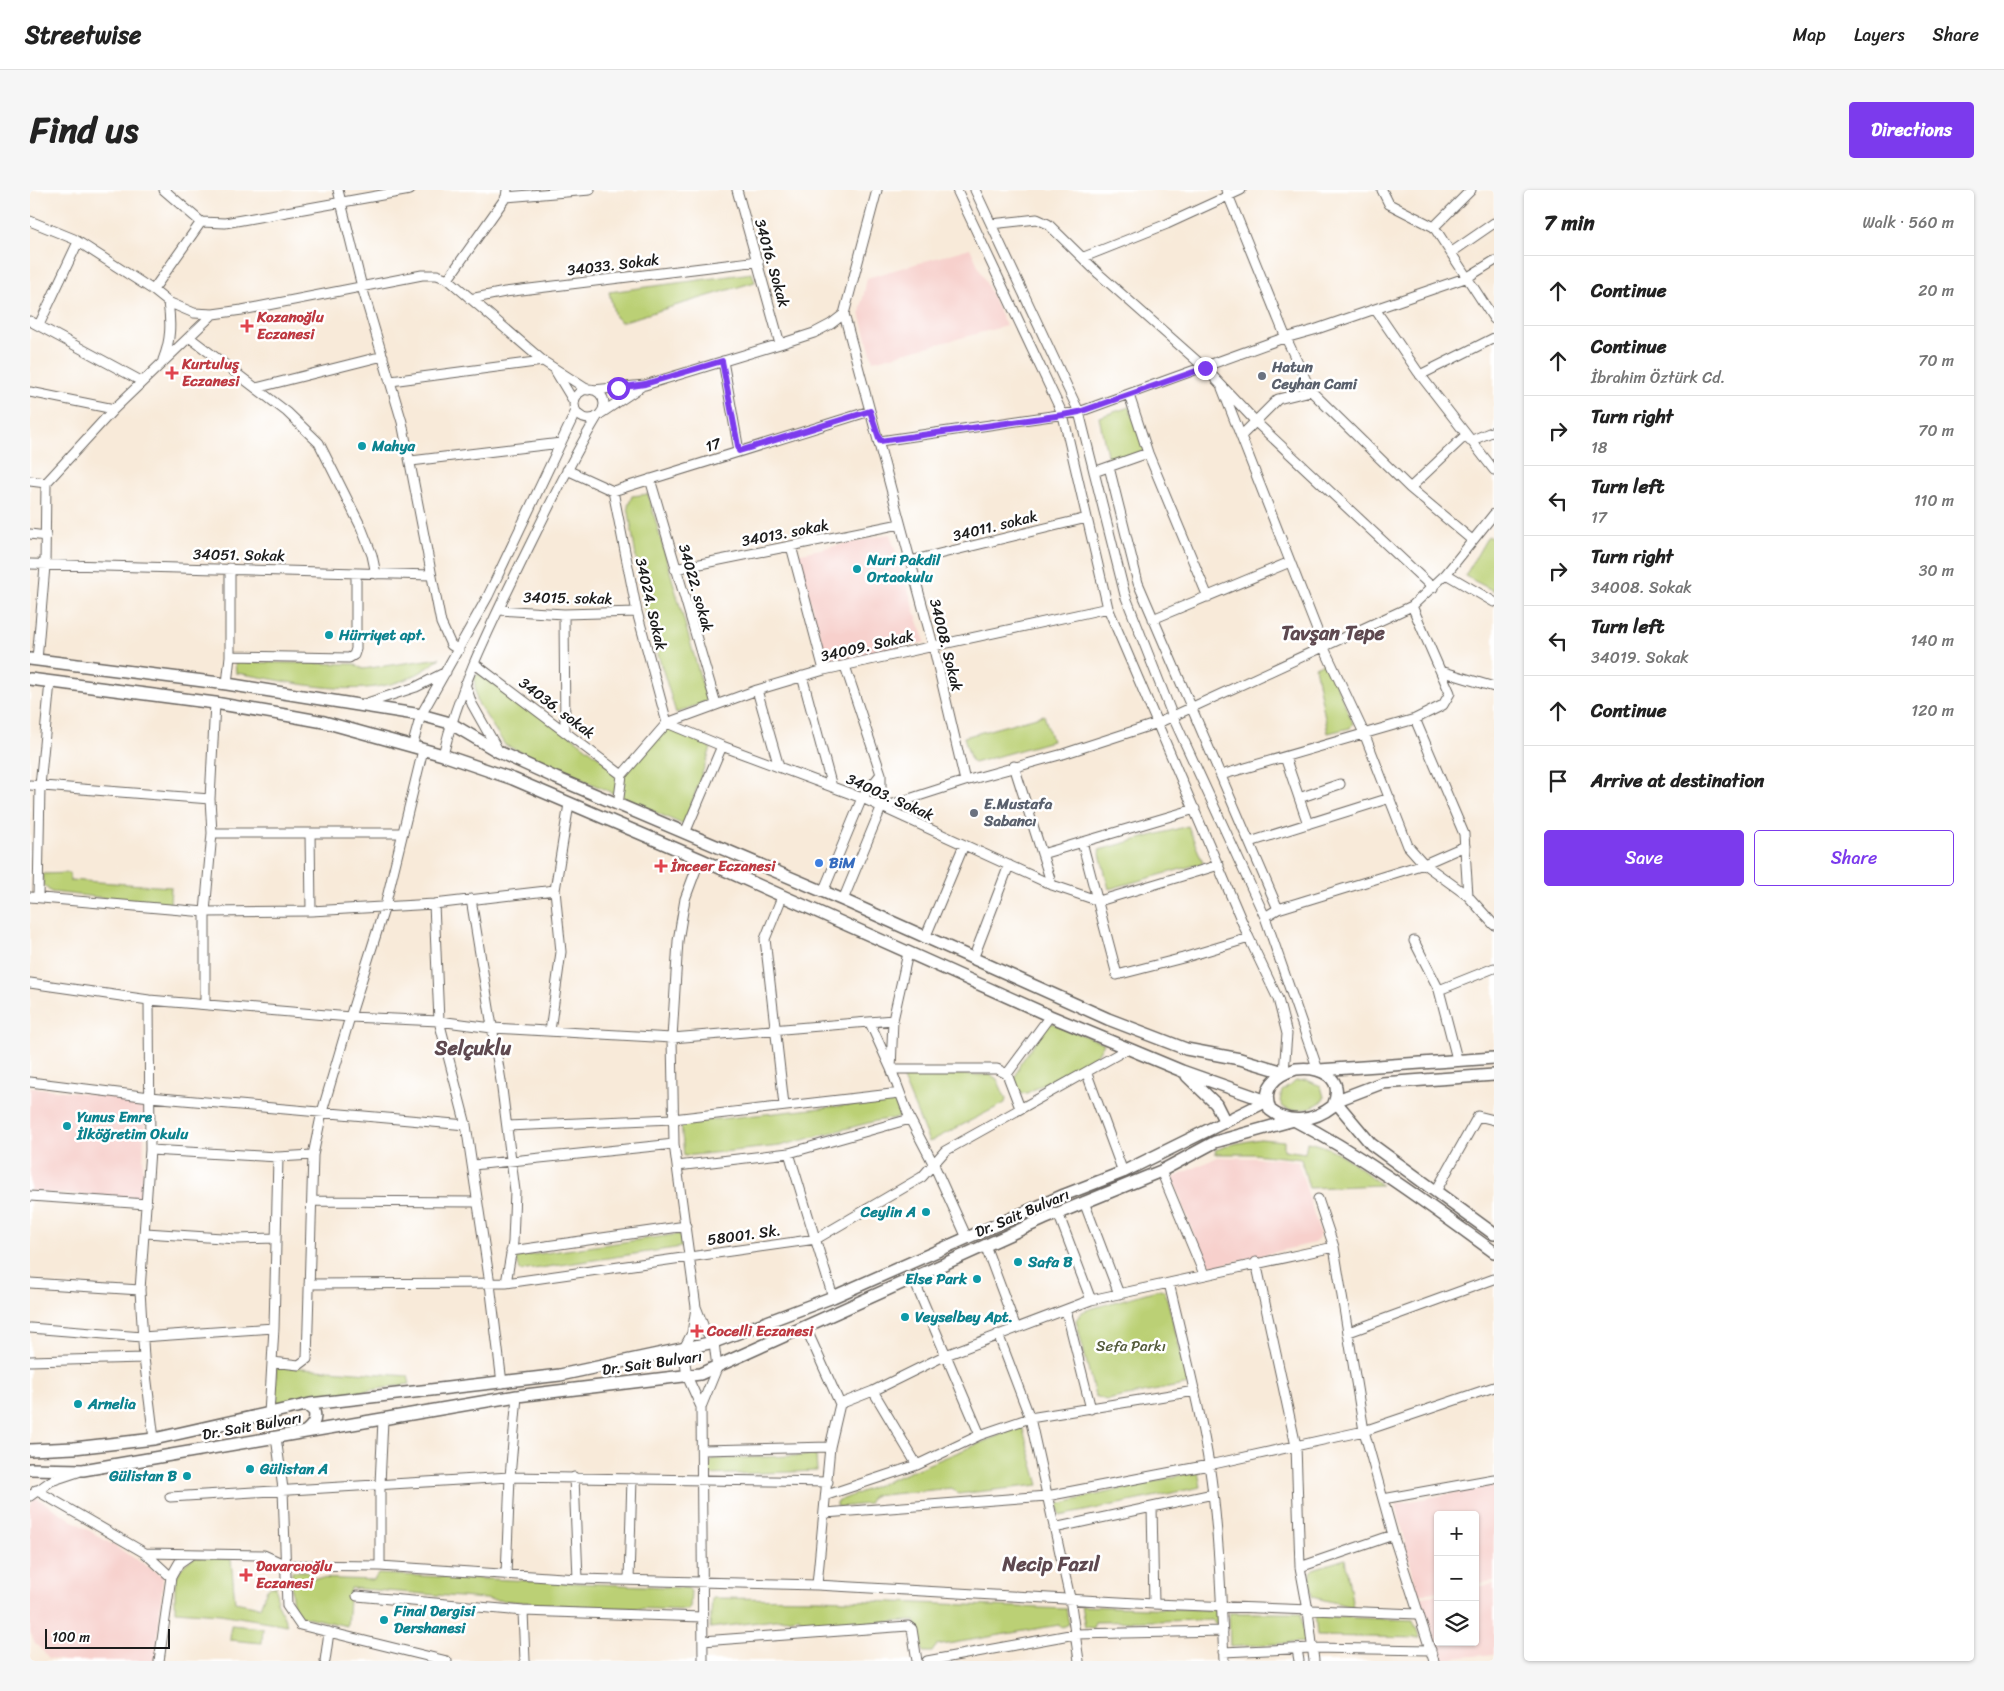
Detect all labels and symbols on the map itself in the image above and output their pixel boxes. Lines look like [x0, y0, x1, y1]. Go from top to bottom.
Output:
street label: 34016. Sokak [747, 216, 797, 310]
street label: 34033. Sokak [566, 246, 661, 284]
place label: Kozanoğlu Eczanesi [256, 304, 325, 347]
marker: Kozanoğlu Eczanesi [241, 320, 253, 332]
place label: Kurtuluş Eczanesi [181, 351, 240, 394]
place label: Hatun Ceyhan Cami [1271, 354, 1358, 397]
route end [1194, 357, 1217, 380]
marker: Kurtuluş Eczanesi [166, 367, 178, 379]
marker: Hatun Ceyhan Cami [1256, 370, 1268, 382]
route start [607, 377, 630, 400]
street label: 17 [702, 430, 726, 460]
place label: Mahya [371, 433, 415, 459]
marker: Mahya [356, 440, 368, 452]
street label: 34011. sokak [950, 503, 1040, 549]
street label: 34013. sokak [739, 512, 831, 554]
street label: 34051. Sokak [193, 541, 285, 569]
street label: 34022. sokak [671, 541, 721, 635]
place label: Nuri Pakdil Ortaokulu [866, 547, 941, 590]
street label: 34024. Sokak [628, 555, 674, 653]
marker: Nuri Pakdil Ortaokulu [851, 563, 863, 575]
street label: 34015. sokak [523, 584, 613, 612]
street label: 34008. Sokak [922, 596, 970, 694]
district label: Tavşan Tepe [1281, 616, 1386, 651]
place label: Hürriyet apt. [338, 622, 426, 648]
street label: 34009. Sokak [818, 623, 916, 669]
marker: Hürriyet apt. [323, 629, 335, 641]
street label: 34036. sokak [513, 670, 601, 746]
street label: 34003. Sokak [842, 766, 938, 828]
place label: E.Mustafa Sabancı [983, 791, 1053, 834]
marker: E.Mustafa Sabancı [968, 807, 980, 819]
place label: BiM [829, 850, 856, 876]
place label: İnceer Eczanesi [670, 853, 776, 879]
marker: BiM [813, 857, 825, 869]
marker: İnceer Eczanesi [655, 860, 667, 872]
district label: Selçuklu [434, 1031, 511, 1066]
place label: Yunus Emre İlköğretim Okulu [76, 1104, 189, 1147]
marker: Yunus Emre İlköğretim Okulu [61, 1120, 73, 1132]
street label: Dr. Sait Bulvarı [971, 1181, 1073, 1245]
place label: Ceylin A [860, 1199, 916, 1225]
marker: Ceylin A [920, 1206, 932, 1218]
street label: 58001. Sk. [706, 1217, 782, 1253]
place label: Safa B [1027, 1249, 1073, 1275]
marker: Safa B [1012, 1256, 1024, 1268]
place label: Else Park [905, 1266, 968, 1292]
marker: Else Park [971, 1273, 983, 1285]
place label: Veyselbey Apt. [915, 1304, 1013, 1330]
marker: Veyselbey Apt. [899, 1311, 911, 1323]
place label: Cocelli Eczanesi [706, 1318, 814, 1344]
marker: Cocelli Eczanesi [691, 1325, 703, 1337]
park label: Sefa Parkı [1096, 1333, 1166, 1359]
street label: Dr. Sait Bulvarı [600, 1343, 704, 1383]
place label: Arnelia [87, 1391, 136, 1417]
marker: Arnelia [72, 1398, 84, 1410]
street label: Dr. Sait Bulvarı [200, 1404, 304, 1448]
place label: Gülistan A [259, 1456, 328, 1482]
place label: Gülistan B [108, 1463, 178, 1489]
marker: Gülistan A [244, 1463, 256, 1475]
marker: Gülistan B [181, 1470, 193, 1482]
district label: Necip Fazıl [1001, 1547, 1101, 1582]
place label: Davarcıoğlu Eczanesi [256, 1553, 333, 1596]
marker: Davarcıoğlu Eczanesi [240, 1569, 252, 1581]
place label: Final Dergisi Dershanesi [393, 1598, 476, 1641]
marker: Final Dergisi Dershanesi [378, 1614, 390, 1626]
scale bar [45, 1626, 170, 1649]

